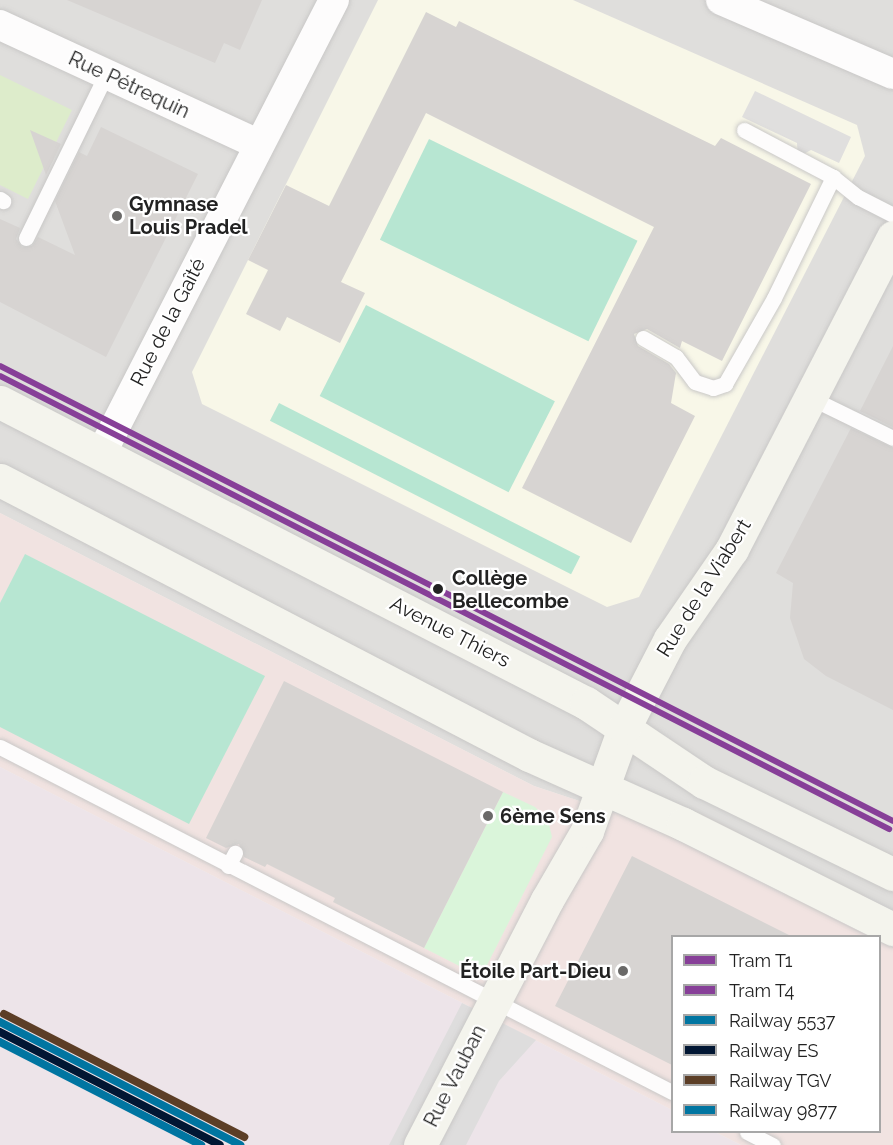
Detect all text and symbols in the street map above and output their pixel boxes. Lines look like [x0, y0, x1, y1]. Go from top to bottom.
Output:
street label: Rue Pétrequin [65, 46, 193, 124]
place label: Gymnase Louis Pradel [129, 192, 248, 239]
marker: Gymnase Louis Pradel [110, 209, 124, 223]
street label: Rue de la Gaîté [125, 254, 211, 390]
street label: Rue de la Viabert [652, 514, 756, 662]
place label: Collège Bellecombe [452, 566, 569, 613]
marker: Collège Bellecombe [429, 580, 447, 598]
street label: Avenue Thiers [386, 591, 514, 673]
place label: 6ème Sens [500, 804, 606, 828]
marker: 6ème Sens [481, 809, 495, 823]
legend [671, 935, 881, 1133]
text: Tram T1 [729, 950, 793, 971]
place label: Étoile Part-Dieu [460, 959, 611, 983]
marker: Étoile Part-Dieu [616, 964, 630, 978]
text: Tram T4 [729, 980, 794, 1001]
text: Railway 5537 [729, 1010, 836, 1031]
street label: Rue Vauban [419, 1021, 491, 1131]
text: Railway ES [729, 1040, 819, 1061]
text: Railway TGV [729, 1070, 831, 1091]
text: Railway 9877 [729, 1100, 837, 1121]

